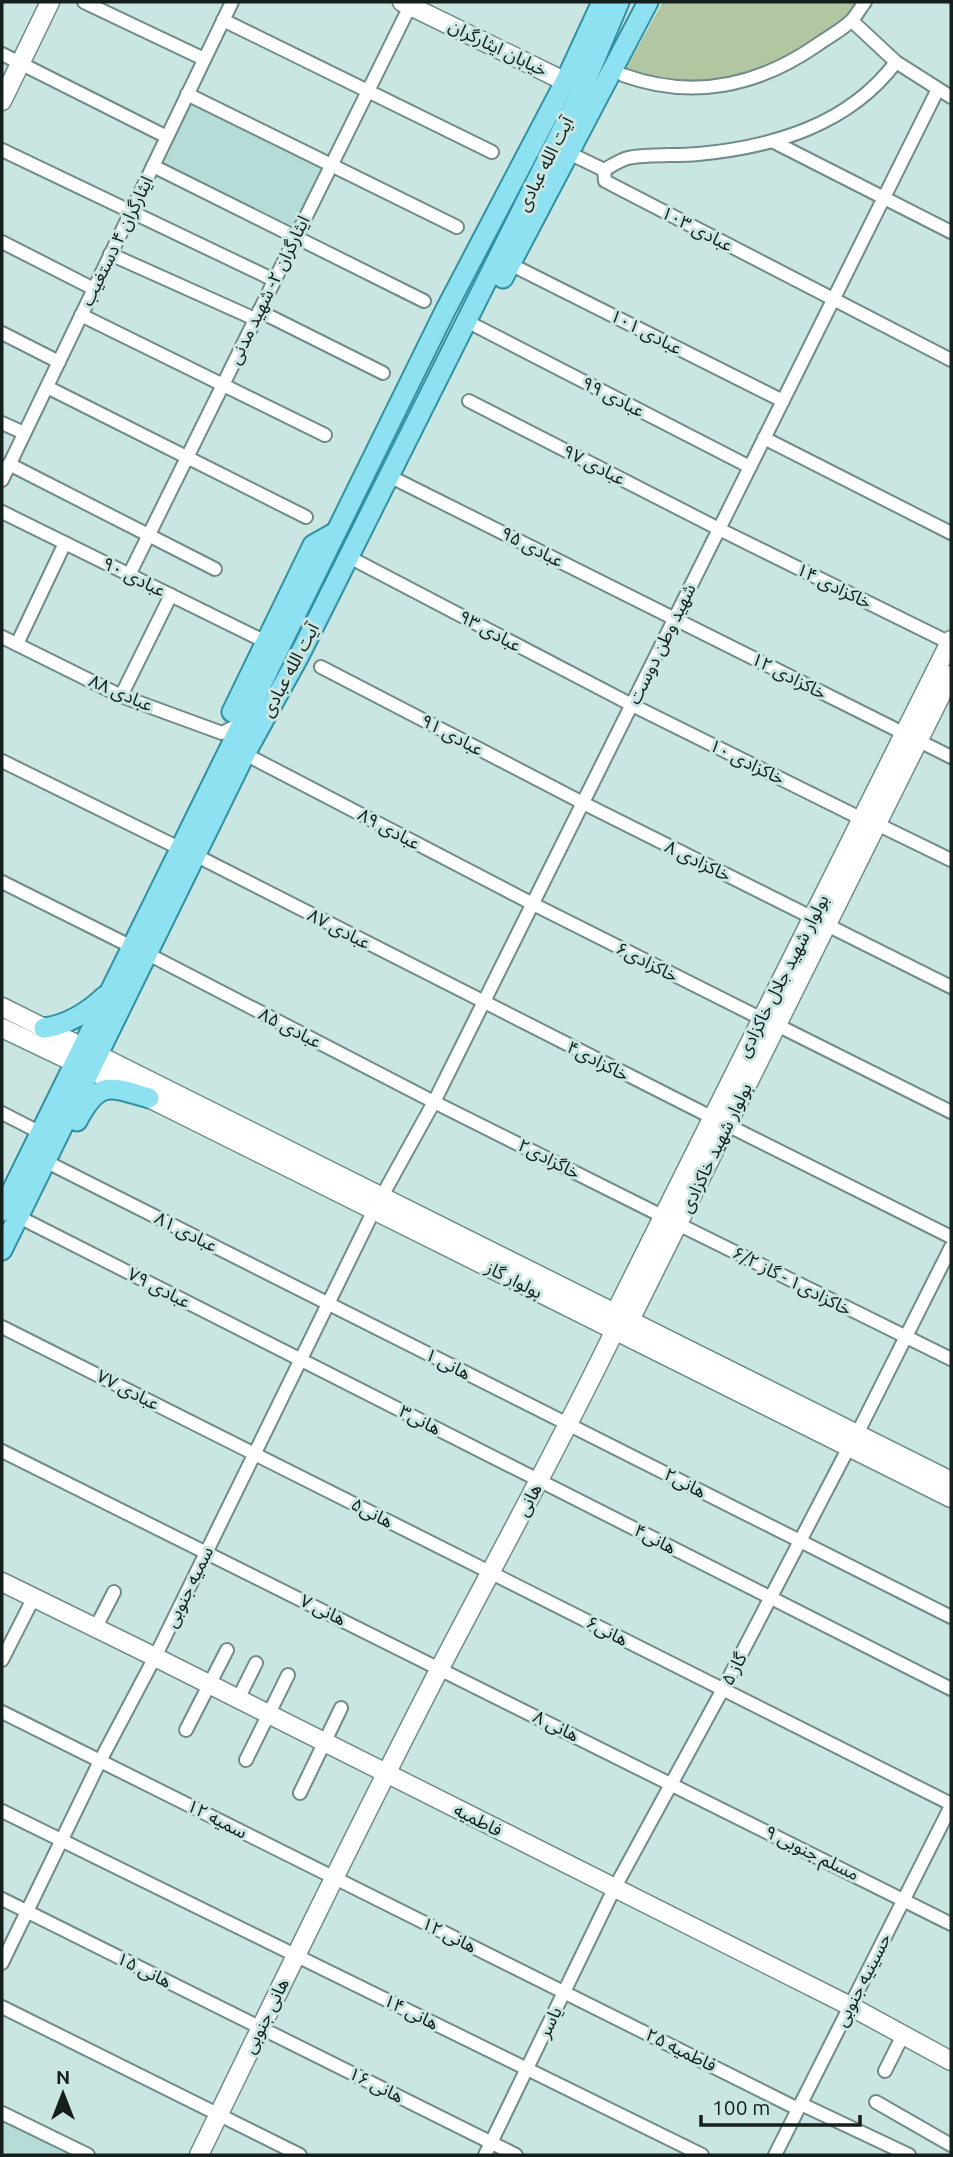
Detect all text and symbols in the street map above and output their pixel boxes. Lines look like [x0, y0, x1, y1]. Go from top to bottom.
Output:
street label: خیابان ایثارگران [445, 15, 551, 81]
street label: آیت الله عبادی [512, 112, 579, 215]
street label: ایثارگران ۴ دستغیب [76, 172, 158, 310]
street label: عبادی ۱۰۳ [657, 202, 737, 256]
street label: ایثارگران ۲- شهید مدنی [223, 212, 315, 368]
street label: عبادی ۱۰۱ [606, 305, 686, 359]
street label: عبادی ۹۹ [578, 372, 648, 422]
street label: عبادی ۹۷ [559, 440, 629, 490]
street label: عبادی ۹۵ [497, 522, 567, 572]
street label: عبادی ۹۰ [99, 552, 169, 602]
street label: خاکزادی ۱۴ [793, 558, 875, 614]
street label: شهید وطن دوست [623, 580, 701, 708]
street label: عبادی ۹۳ [455, 605, 525, 657]
street label: آیت الله عبادی [256, 619, 324, 721]
street label: خاکزادی ۱۲ [748, 648, 830, 704]
street label: عبادی ۸۸ [86, 670, 156, 716]
street label: عبادی ۹۱ [417, 709, 487, 761]
street label: خاکزادی ۱۰ [706, 734, 788, 790]
street label: عبادی ۸۹ [354, 803, 424, 855]
street label: خاکزادی ۸ [661, 836, 735, 886]
street label: بولوار شهید جلال خاکزادی [732, 891, 834, 1061]
street label: عبادی ۸۷ [304, 904, 374, 954]
street label: خاکزادی۶ [612, 937, 682, 987]
street label: عبادی ۸۵ [255, 1003, 325, 1053]
street label: خاکزادی۴ [563, 1036, 633, 1086]
street label: بولوار شهید خاکزادی [675, 1080, 757, 1216]
street label: خاگزادی۲ [514, 1134, 584, 1184]
street label: عبادی ۸۱ [151, 1207, 221, 1257]
street label: خاکزادی۱ - گاز ۶/۲ [729, 1242, 855, 1320]
street label: بولوار گاز [481, 1256, 546, 1304]
street label: عبادی ۷۹ [124, 1263, 194, 1313]
street label: هانی ۱ [422, 1343, 474, 1385]
street label: عبادی ۷۷ [93, 1365, 163, 1415]
street label: هانی۳ [395, 1400, 445, 1440]
street label: هانی۲ [660, 1463, 710, 1503]
street label: هانی [511, 1480, 547, 1520]
street label: هانی۵ [347, 1493, 397, 1533]
street label: هانی۴ [630, 1519, 680, 1559]
street label: سمیه جنوبی [160, 1543, 218, 1631]
street label: هانی ۷ [297, 1590, 349, 1630]
street label: هانی۶ [582, 1611, 632, 1651]
street label: گاز ۵ [716, 1648, 752, 1689]
street label: هانی ۸ [530, 1706, 582, 1746]
street label: سمیه ۱۲ [184, 1795, 251, 1842]
street label: فاطمیه [451, 1799, 506, 1840]
street label: مسلم جنوبی ۹ [760, 1821, 863, 1887]
street label: هانی ۱۲ [418, 1912, 480, 1958]
street label: حسینیه جنوبی [830, 1930, 896, 2030]
street label: هانی ۱۵ [113, 1947, 175, 1993]
street label: هانی جنوبی [238, 1975, 294, 2057]
street label: هانی ۱۴ [380, 1989, 442, 2035]
street label: یاسر [533, 2003, 567, 2042]
street label: فاطمیه ۲۵ [643, 2023, 720, 2075]
north arrow [28, 2059, 98, 2129]
street label: هانی ۱۶ [345, 2062, 407, 2108]
text: N [56, 2066, 70, 2088]
scale bar [701, 2084, 860, 2128]
text: 100 m [712, 2095, 770, 2119]

